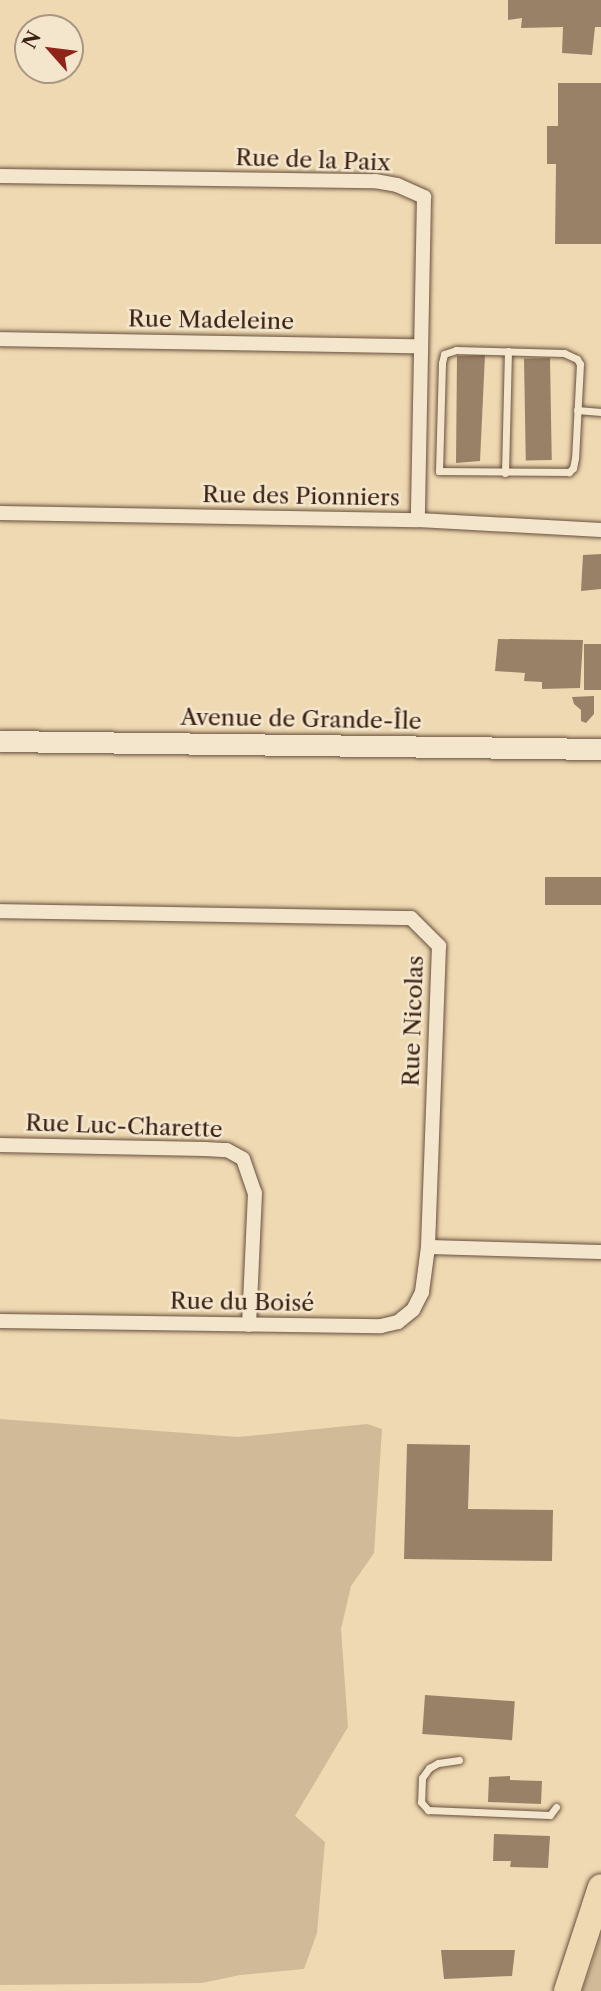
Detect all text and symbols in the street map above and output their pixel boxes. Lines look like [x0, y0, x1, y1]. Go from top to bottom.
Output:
north arrow [14, 14, 84, 84]
text: N [18, 27, 46, 53]
street label: Rue de la Paix [235, 143, 391, 177]
street label: Rue Madeleine [128, 305, 294, 335]
street label: Rue des Pionniers [202, 480, 400, 512]
street label: Avenue de Grande-Île [180, 703, 422, 735]
street label: Rue Nicolas [397, 955, 429, 1087]
street label: Rue Luc-Charette [25, 1109, 223, 1143]
street label: Rue du Boisé [170, 1287, 314, 1317]

